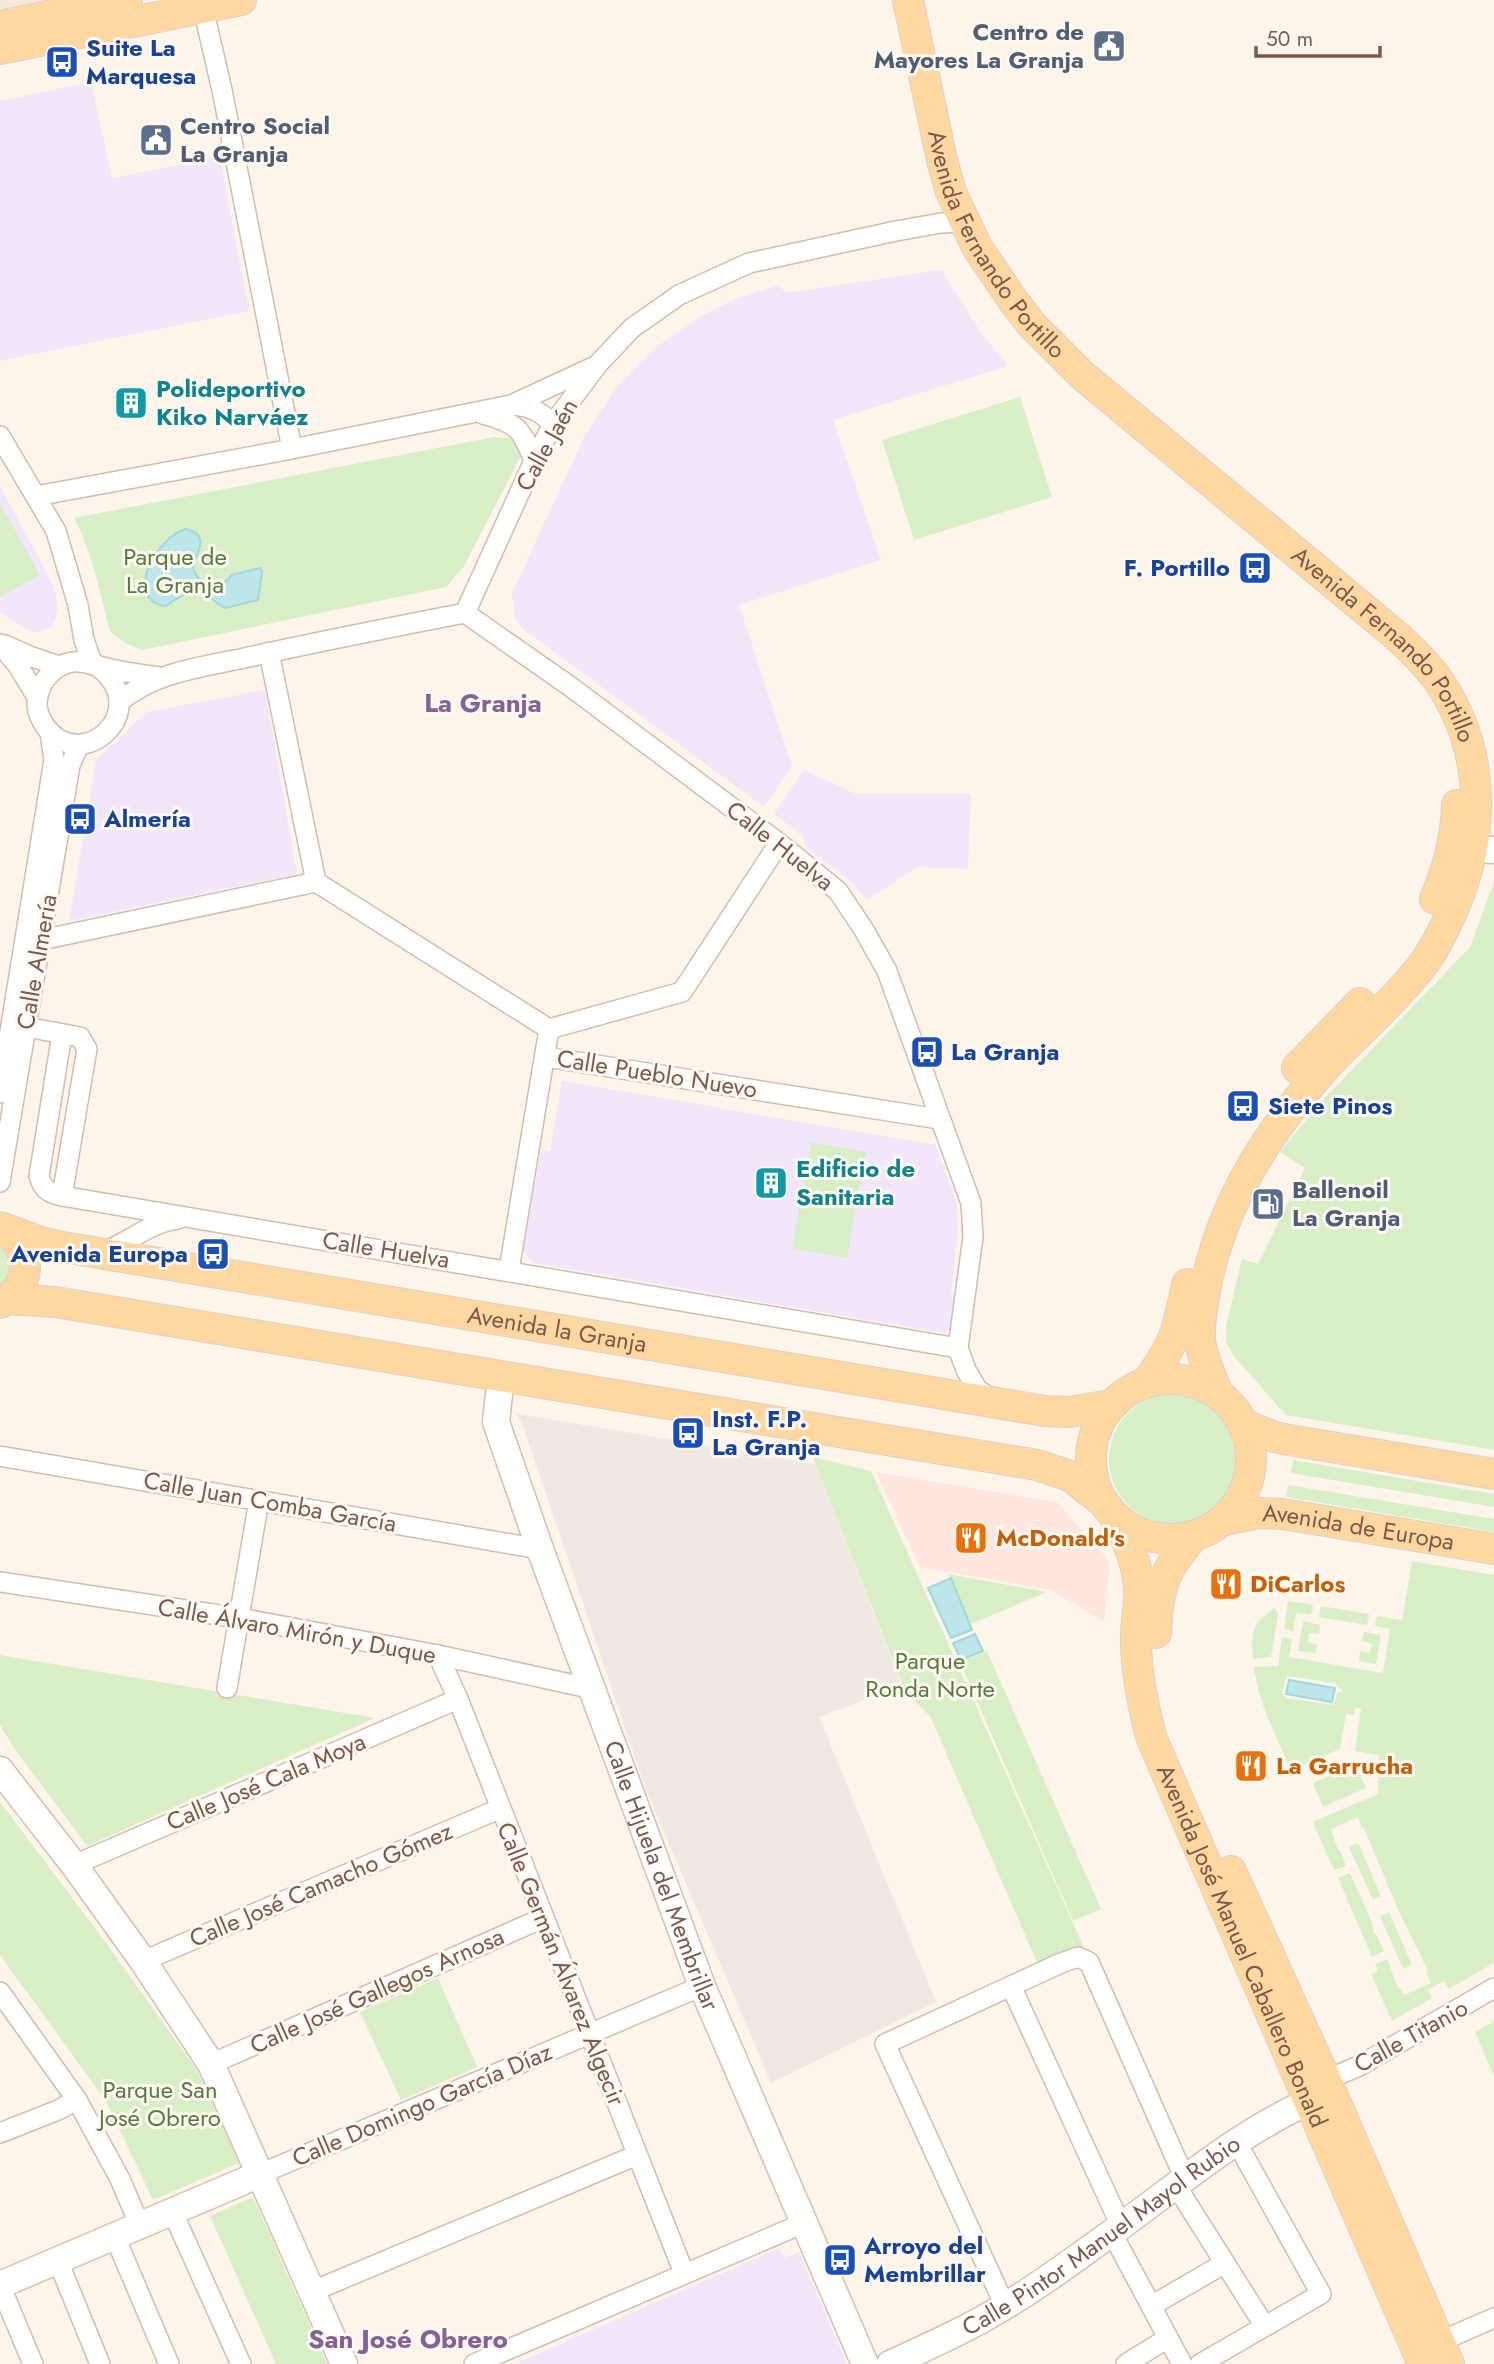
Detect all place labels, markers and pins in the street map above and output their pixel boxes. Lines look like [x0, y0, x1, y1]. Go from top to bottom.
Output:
place label: Centro de Mayores La Granja [874, 14, 1084, 77]
public building icon: Centro de Mayores La Granja [1090, 27, 1128, 65]
place label: Suite La Marquesa [86, 30, 196, 93]
bus stop icon: Suite La Marquesa [43, 43, 81, 81]
place label: Centro Social La Granja [180, 108, 330, 171]
public building icon: Centro Social La Granja [137, 121, 175, 159]
place label: Polideportivo Kiko Narváez [156, 371, 309, 434]
building icon: Polideportivo Kiko Narváez [112, 384, 150, 422]
bus stop icon: F. Portillo [1236, 549, 1274, 587]
place label: F. Portillo [1124, 550, 1230, 585]
bus stop icon: Almería [61, 800, 99, 838]
place label: Almería [103, 801, 191, 836]
bus stop icon: La Granja [908, 1033, 946, 1071]
place label: La Granja [951, 1034, 1059, 1069]
bus stop icon: Siete Pinos [1224, 1087, 1262, 1125]
place label: Siete Pinos [1268, 1088, 1392, 1123]
place label: Edificio de Sanitaria [796, 1151, 915, 1214]
building icon: Edificio de Sanitaria [752, 1164, 790, 1202]
place label: Ballenoil La Granja [1292, 1172, 1400, 1235]
fuel station icon: Ballenoil La Granja [1249, 1185, 1287, 1223]
bus stop icon: Avenida Europa [194, 1235, 232, 1273]
place label: Avenida Europa [9, 1236, 188, 1271]
place label: Inst. F.P. La Granja [712, 1401, 820, 1464]
bus stop icon: Inst. F.P. La Granja [669, 1414, 707, 1452]
restaurant icon: McDonald's [952, 1519, 990, 1557]
place label: McDonald's [996, 1520, 1125, 1555]
restaurant icon: DiCarlos [1207, 1565, 1245, 1603]
place label: DiCarlos [1250, 1566, 1345, 1601]
restaurant icon: La Garrucha [1232, 1747, 1270, 1785]
place label: La Garrucha [1276, 1748, 1413, 1783]
place label: Arroyo del Membrillar [863, 2228, 986, 2291]
bus stop icon: Arroyo del Membrillar [821, 2241, 859, 2279]

